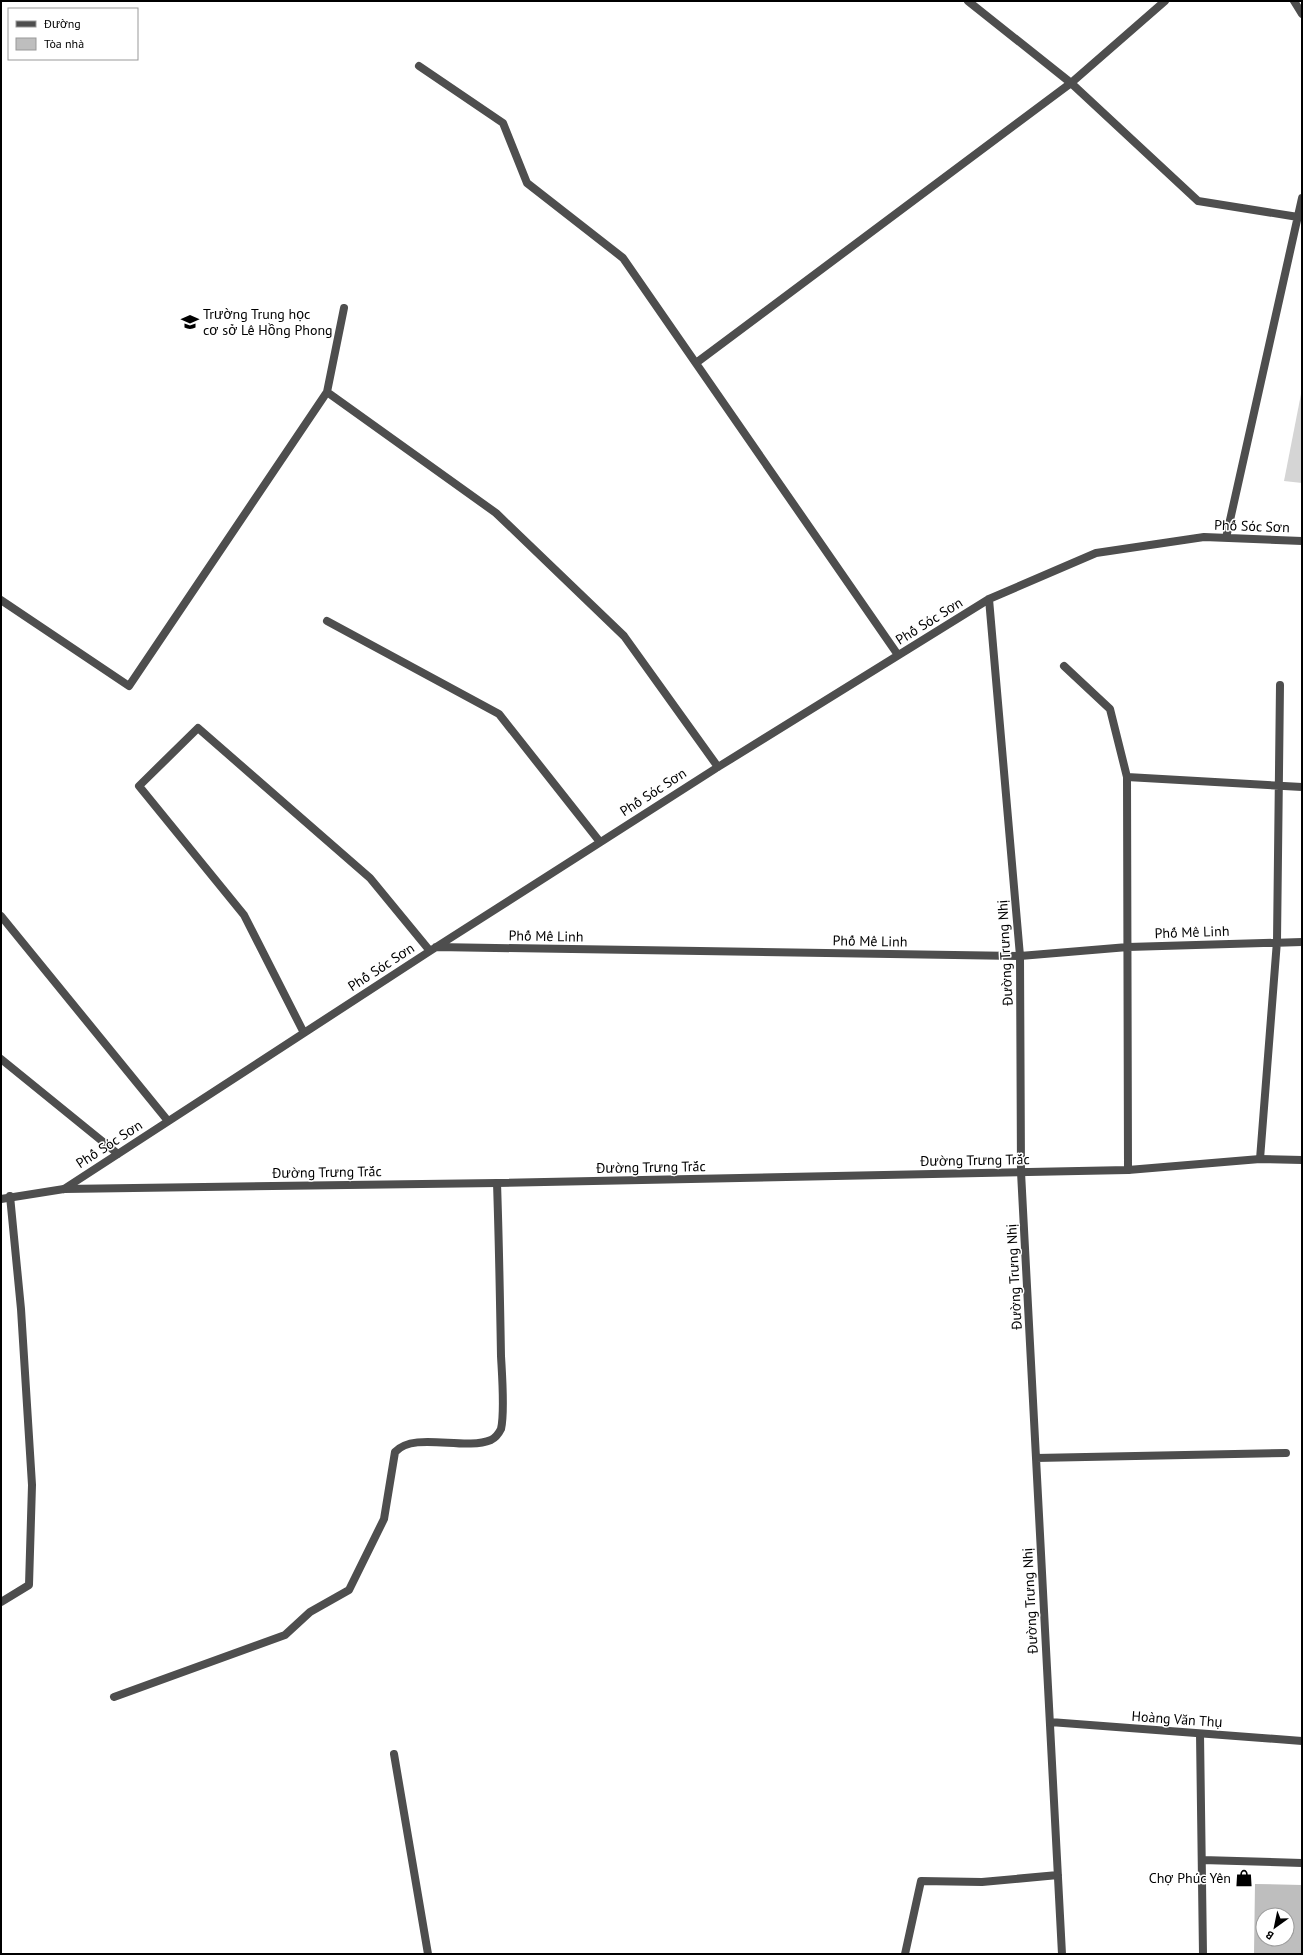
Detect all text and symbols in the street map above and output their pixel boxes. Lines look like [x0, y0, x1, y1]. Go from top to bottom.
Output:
legend [8, 8, 138, 60]
text: Đường [43, 16, 81, 31]
text: Tòa nhà [44, 36, 84, 51]
place label: Trường Trung học cơ sở Lê Hồng Phong [203, 305, 333, 339]
school or university icon: Trường Trung học cơ sở Lê Hồng Phong [180, 312, 200, 332]
street label: Phố Sóc Sơn [1214, 516, 1290, 536]
street label: Phố Sóc Sơn [892, 593, 966, 649]
street label: Phố Sóc Sơn [616, 764, 690, 820]
street label: Đường Trưng Nhị [993, 900, 1017, 1007]
street label: Phố Mê Linh [1154, 922, 1230, 942]
street label: Phố Mê Linh [508, 926, 584, 946]
street label: Phố Mê Linh [832, 931, 908, 951]
street label: Phố Sóc Sơn [344, 939, 418, 995]
street label: Phố Sóc Sơn [72, 1116, 146, 1172]
street label: Đường Trưng Trắc [919, 1150, 1030, 1170]
street label: Đường Trưng Trắc [595, 1157, 706, 1177]
street label: Đường Trưng Trắc [271, 1162, 382, 1182]
street label: Đường Trưng Nhị [1002, 1224, 1026, 1331]
street label: Đường Trưng Nhị [1018, 1548, 1042, 1655]
street label: Hoàng Văn Thụ [1131, 1707, 1223, 1731]
shop icon: Chợ Phúc Yên [1234, 1868, 1254, 1888]
place label: Chợ Phúc Yên [1149, 1869, 1231, 1887]
north arrow [1255, 1907, 1295, 1947]
text: B [1263, 1927, 1276, 1943]

